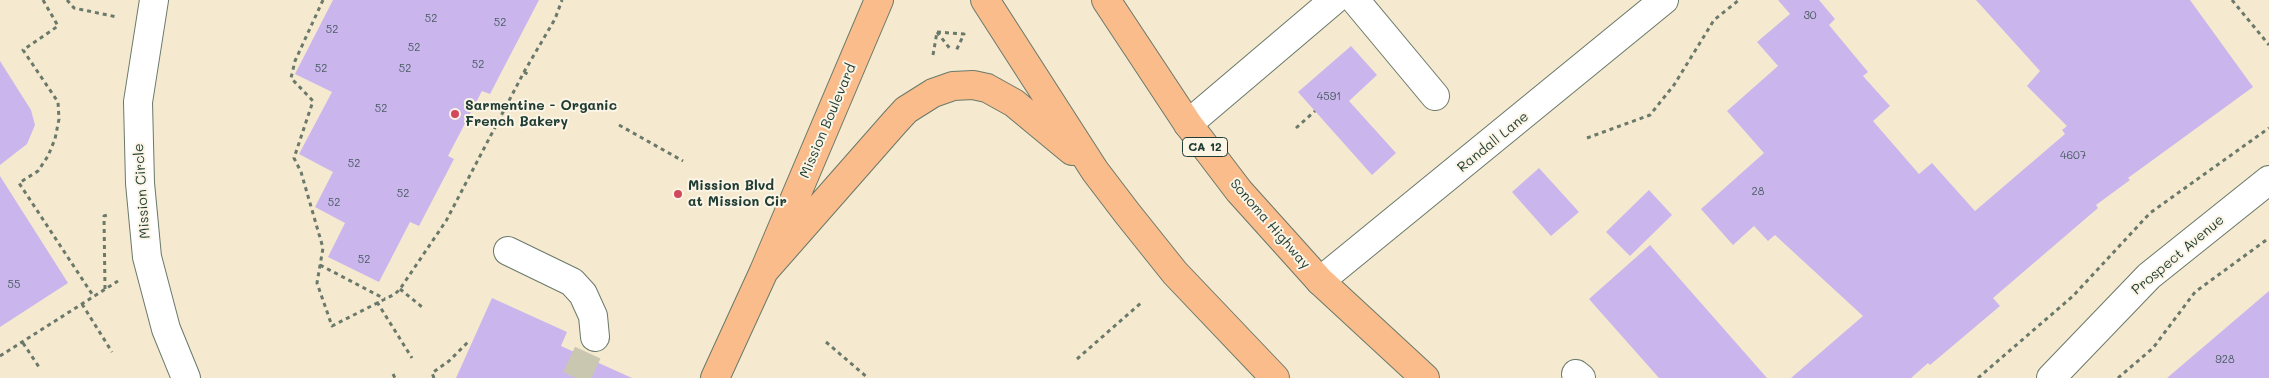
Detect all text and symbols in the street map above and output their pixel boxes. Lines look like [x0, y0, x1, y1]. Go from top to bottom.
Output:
house number: 30 [1803, 9, 1817, 23]
house number: 52 [425, 12, 437, 26]
house number: 52 [494, 16, 506, 30]
house number: 52 [326, 23, 338, 37]
house number: 52 [408, 41, 420, 55]
house number: 52 [472, 58, 484, 72]
street label: Mission Boulevard [796, 61, 860, 181]
house number: 52 [315, 62, 327, 76]
house number: 52 [399, 62, 411, 76]
house number: 4591 [1317, 90, 1341, 104]
place label: Sarmentine - Organic French Bakery [465, 98, 617, 130]
house number: 52 [375, 102, 387, 116]
marker: Sarmentine - Organic French Bakery [449, 108, 461, 120]
street label: Randall Lane [1454, 108, 1532, 176]
road number: CA 12 [1182, 138, 1228, 156]
street label: Mission Circle [130, 143, 154, 239]
house number: 4607 [2060, 149, 2086, 163]
house number: 52 [348, 157, 360, 171]
street label: Sonoma Highway [1226, 176, 1314, 272]
place label: Mission Blvd at Mission Cir [688, 178, 787, 210]
house number: 28 [1752, 185, 1764, 199]
house number: 52 [397, 187, 409, 201]
marker: Mission Blvd at Mission Cir [672, 188, 684, 200]
house number: 52 [328, 196, 340, 210]
street label: Prospect Avenue [2128, 212, 2228, 298]
house number: 52 [358, 253, 370, 267]
house number: 55 [8, 278, 20, 292]
house number: 928 [2215, 353, 2235, 367]

